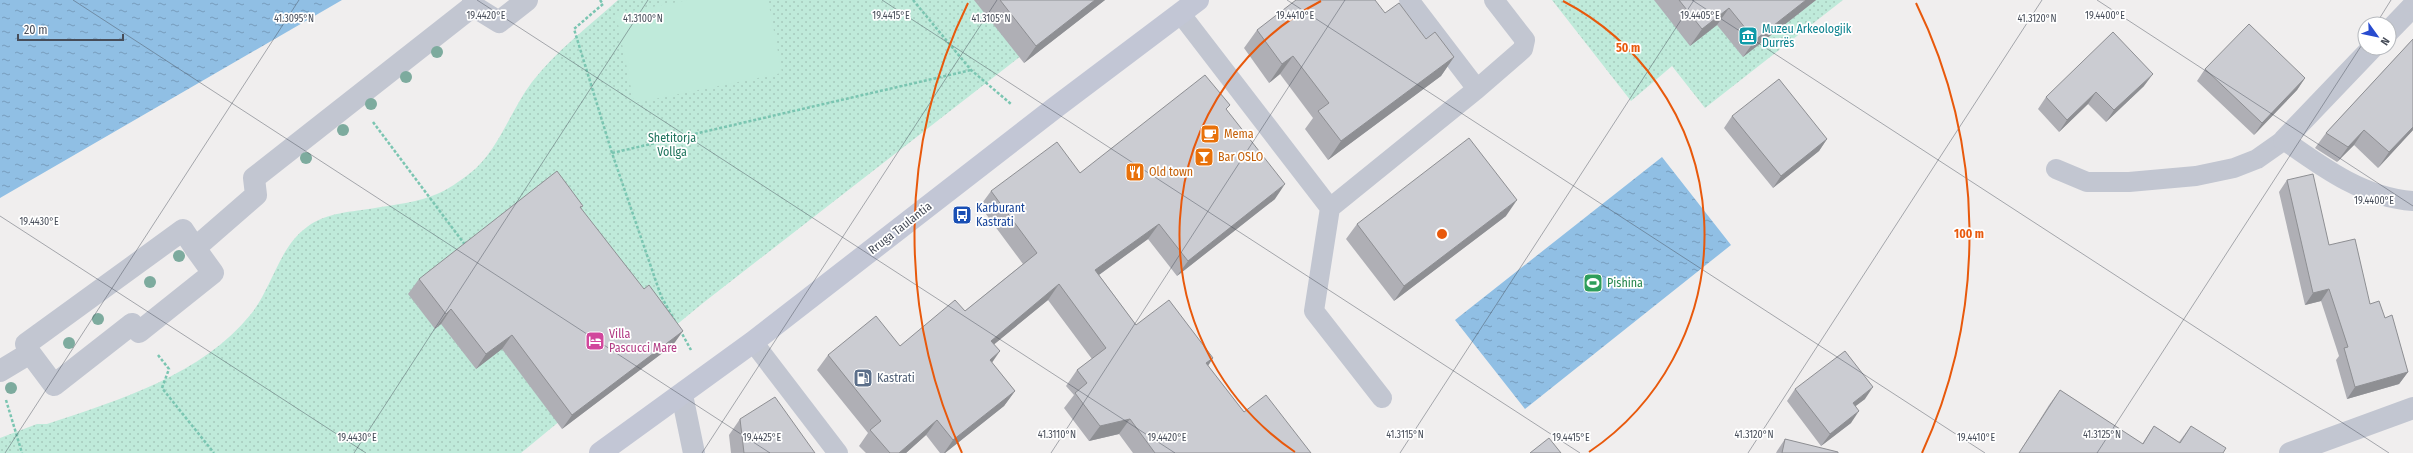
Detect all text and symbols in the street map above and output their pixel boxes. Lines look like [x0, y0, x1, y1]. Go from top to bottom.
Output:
text: 19.4420°E [466, 10, 506, 22]
text: 19.4415°E [872, 10, 910, 22]
text: 19.4410°E [1276, 10, 1314, 22]
text: 19.4405°E [1680, 10, 1720, 22]
text: 19.4400°E [2085, 10, 2125, 22]
text: 41.3095°N [274, 13, 314, 25]
text: 41.3100°N [623, 13, 663, 25]
text: 41.3105°N [971, 13, 1011, 25]
text: 41.3120°N [2018, 13, 2056, 25]
scale bar [18, 16, 123, 42]
north arrow [2357, 16, 2397, 56]
place label: Muzeu Arkeologjik Durrës [1762, 22, 1852, 50]
text: 20 m [24, 23, 48, 37]
museum icon: Muzeu Arkeologjik Durrës [1737, 25, 1759, 47]
text: N [2378, 35, 2392, 47]
text: 50 m [1616, 41, 1640, 55]
cafe icon: Mema [1199, 123, 1221, 145]
place label: Mema [1224, 127, 1254, 141]
park label: Shetitorja Vollga [648, 131, 696, 159]
bar icon: Bar OSLO [1193, 146, 1215, 168]
place label: Bar OSLO [1218, 150, 1263, 164]
restaurant icon: Old town [1124, 161, 1146, 183]
place label: Old town [1149, 165, 1193, 179]
text: 19.4400°E [2354, 195, 2394, 207]
street label: Rruga Taulantia [866, 199, 934, 257]
place label: Karburant Kastrati [976, 201, 1025, 229]
bus stop icon: Karburant Kastrati [951, 204, 973, 226]
text: 19.4430°E [19, 216, 59, 228]
centre of rings [1435, 227, 1449, 241]
text: 100 m [1954, 227, 1984, 241]
sports icon: Pishina [1582, 272, 1604, 294]
place label: Pishina [1607, 276, 1643, 290]
place label: Villa Pascucci Mare [609, 327, 677, 355]
hotel icon: Villa Pascucci Mare [584, 330, 606, 352]
fuel station icon: Kastrati [852, 367, 874, 389]
place label: Kastrati [877, 371, 915, 385]
text: 41.3110°N [1038, 429, 1076, 441]
text: 41.3115°N [1386, 429, 1424, 441]
text: 41.3120°N [1735, 429, 1773, 441]
text: 41.3125°N [2083, 429, 2121, 441]
text: 19.4430°E [337, 432, 377, 444]
text: 19.4425°E [743, 432, 781, 444]
text: 19.4420°E [1147, 432, 1187, 444]
text: 19.4415°E [1552, 432, 1590, 444]
text: 19.4410°E [1957, 432, 1995, 444]

